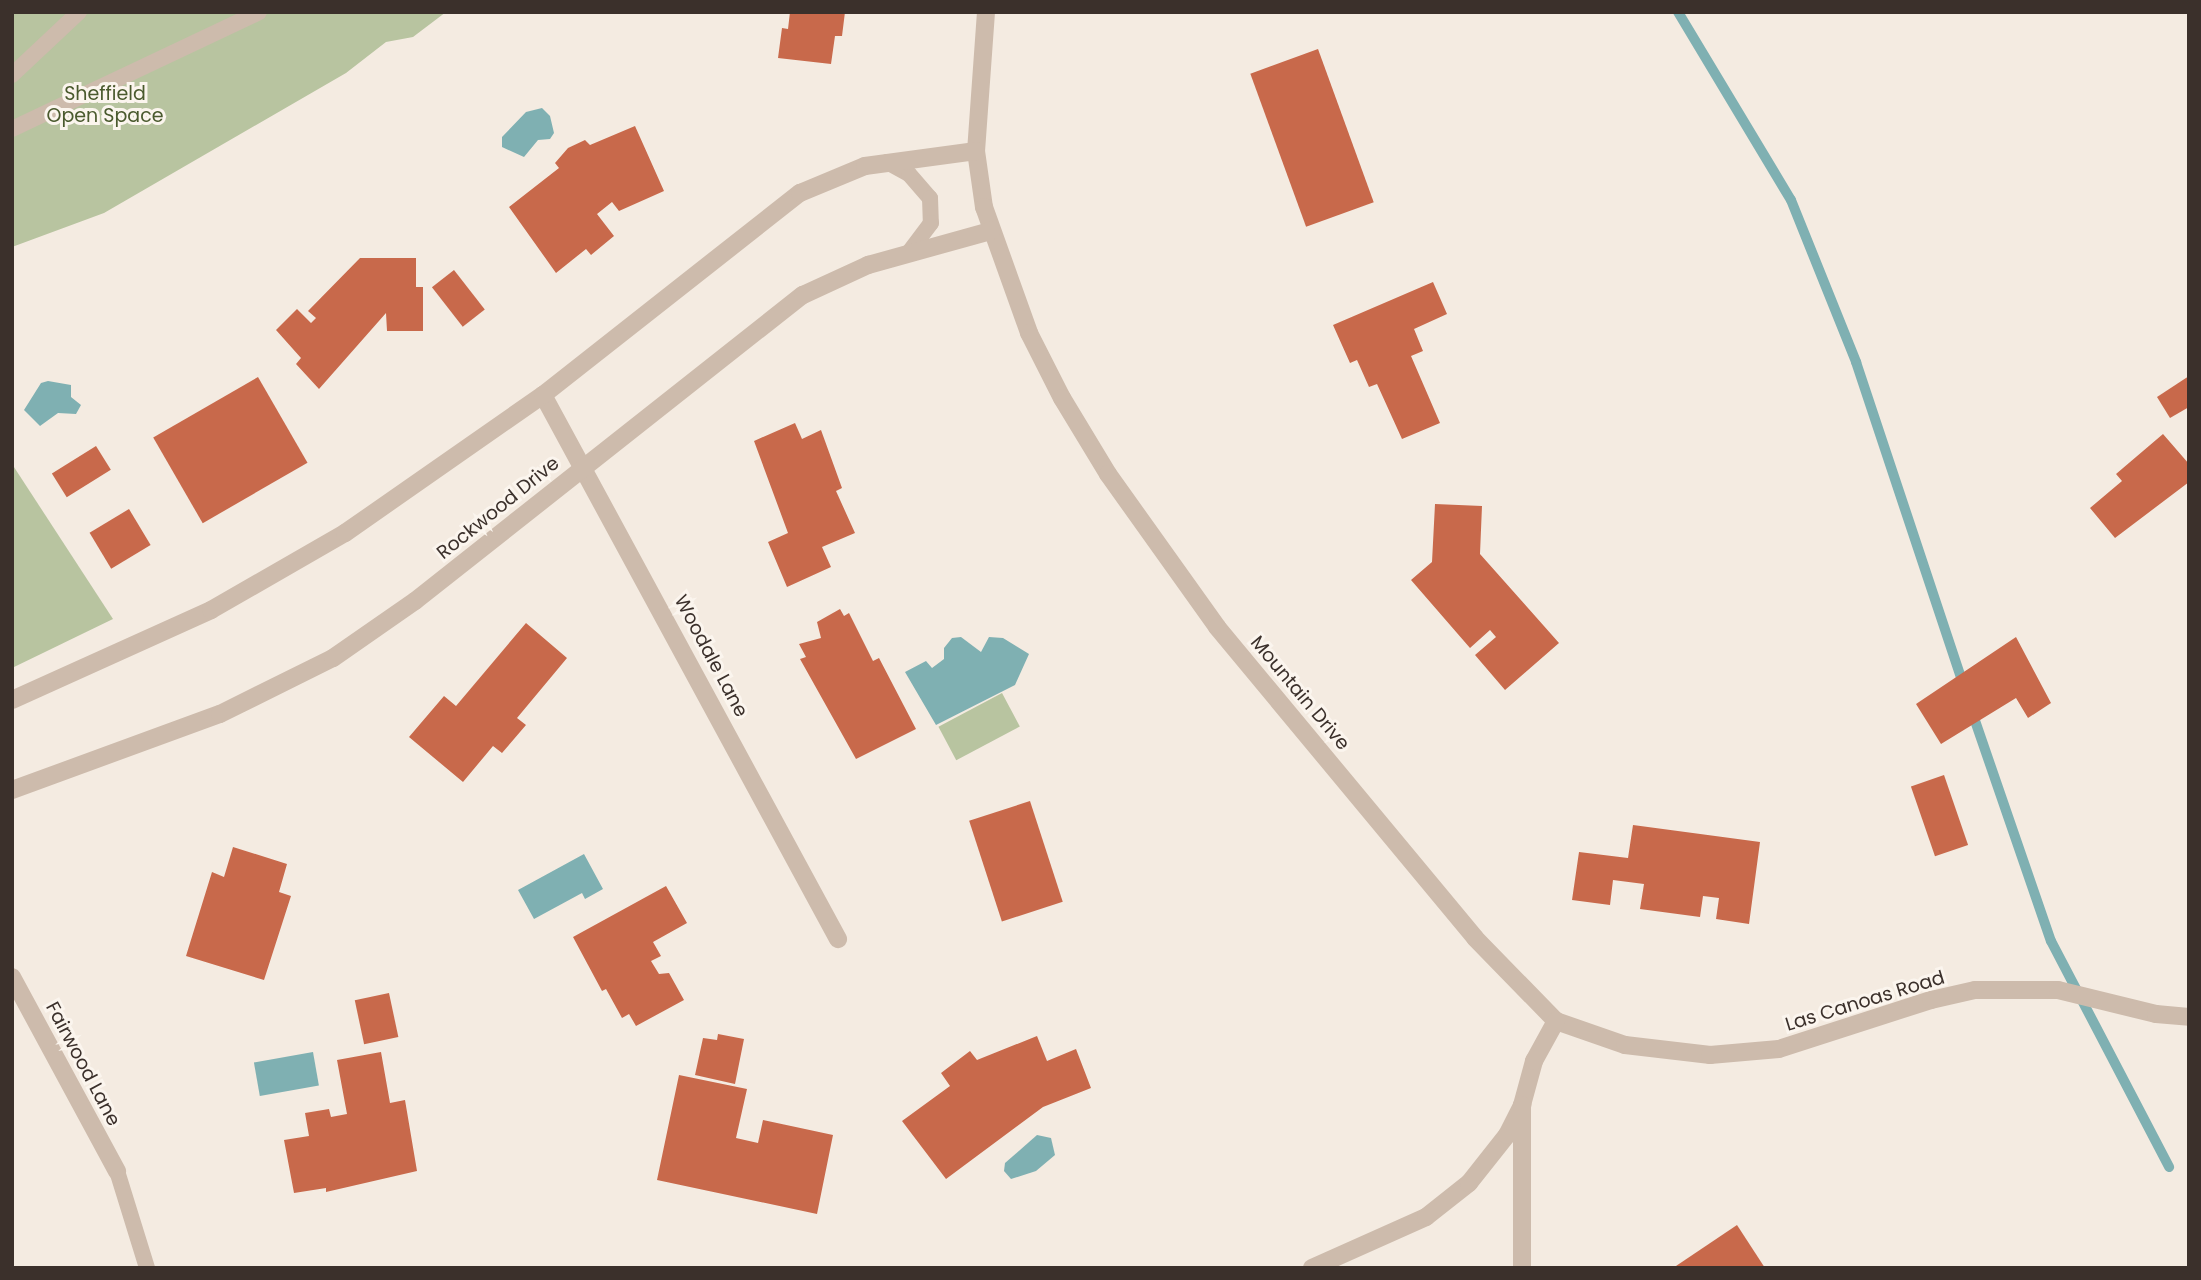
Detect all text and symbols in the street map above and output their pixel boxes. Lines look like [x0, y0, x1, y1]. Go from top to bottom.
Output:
park label: Sheffield Open Space [47, 83, 163, 127]
street label: Rockwood Drive [432, 452, 564, 564]
street label: Woodale Lane [669, 591, 753, 721]
street label: Mountain Drive [1246, 631, 1354, 755]
street label: Las Canoas Road [1783, 966, 1947, 1036]
street label: Fairwood Lane [41, 998, 125, 1130]

